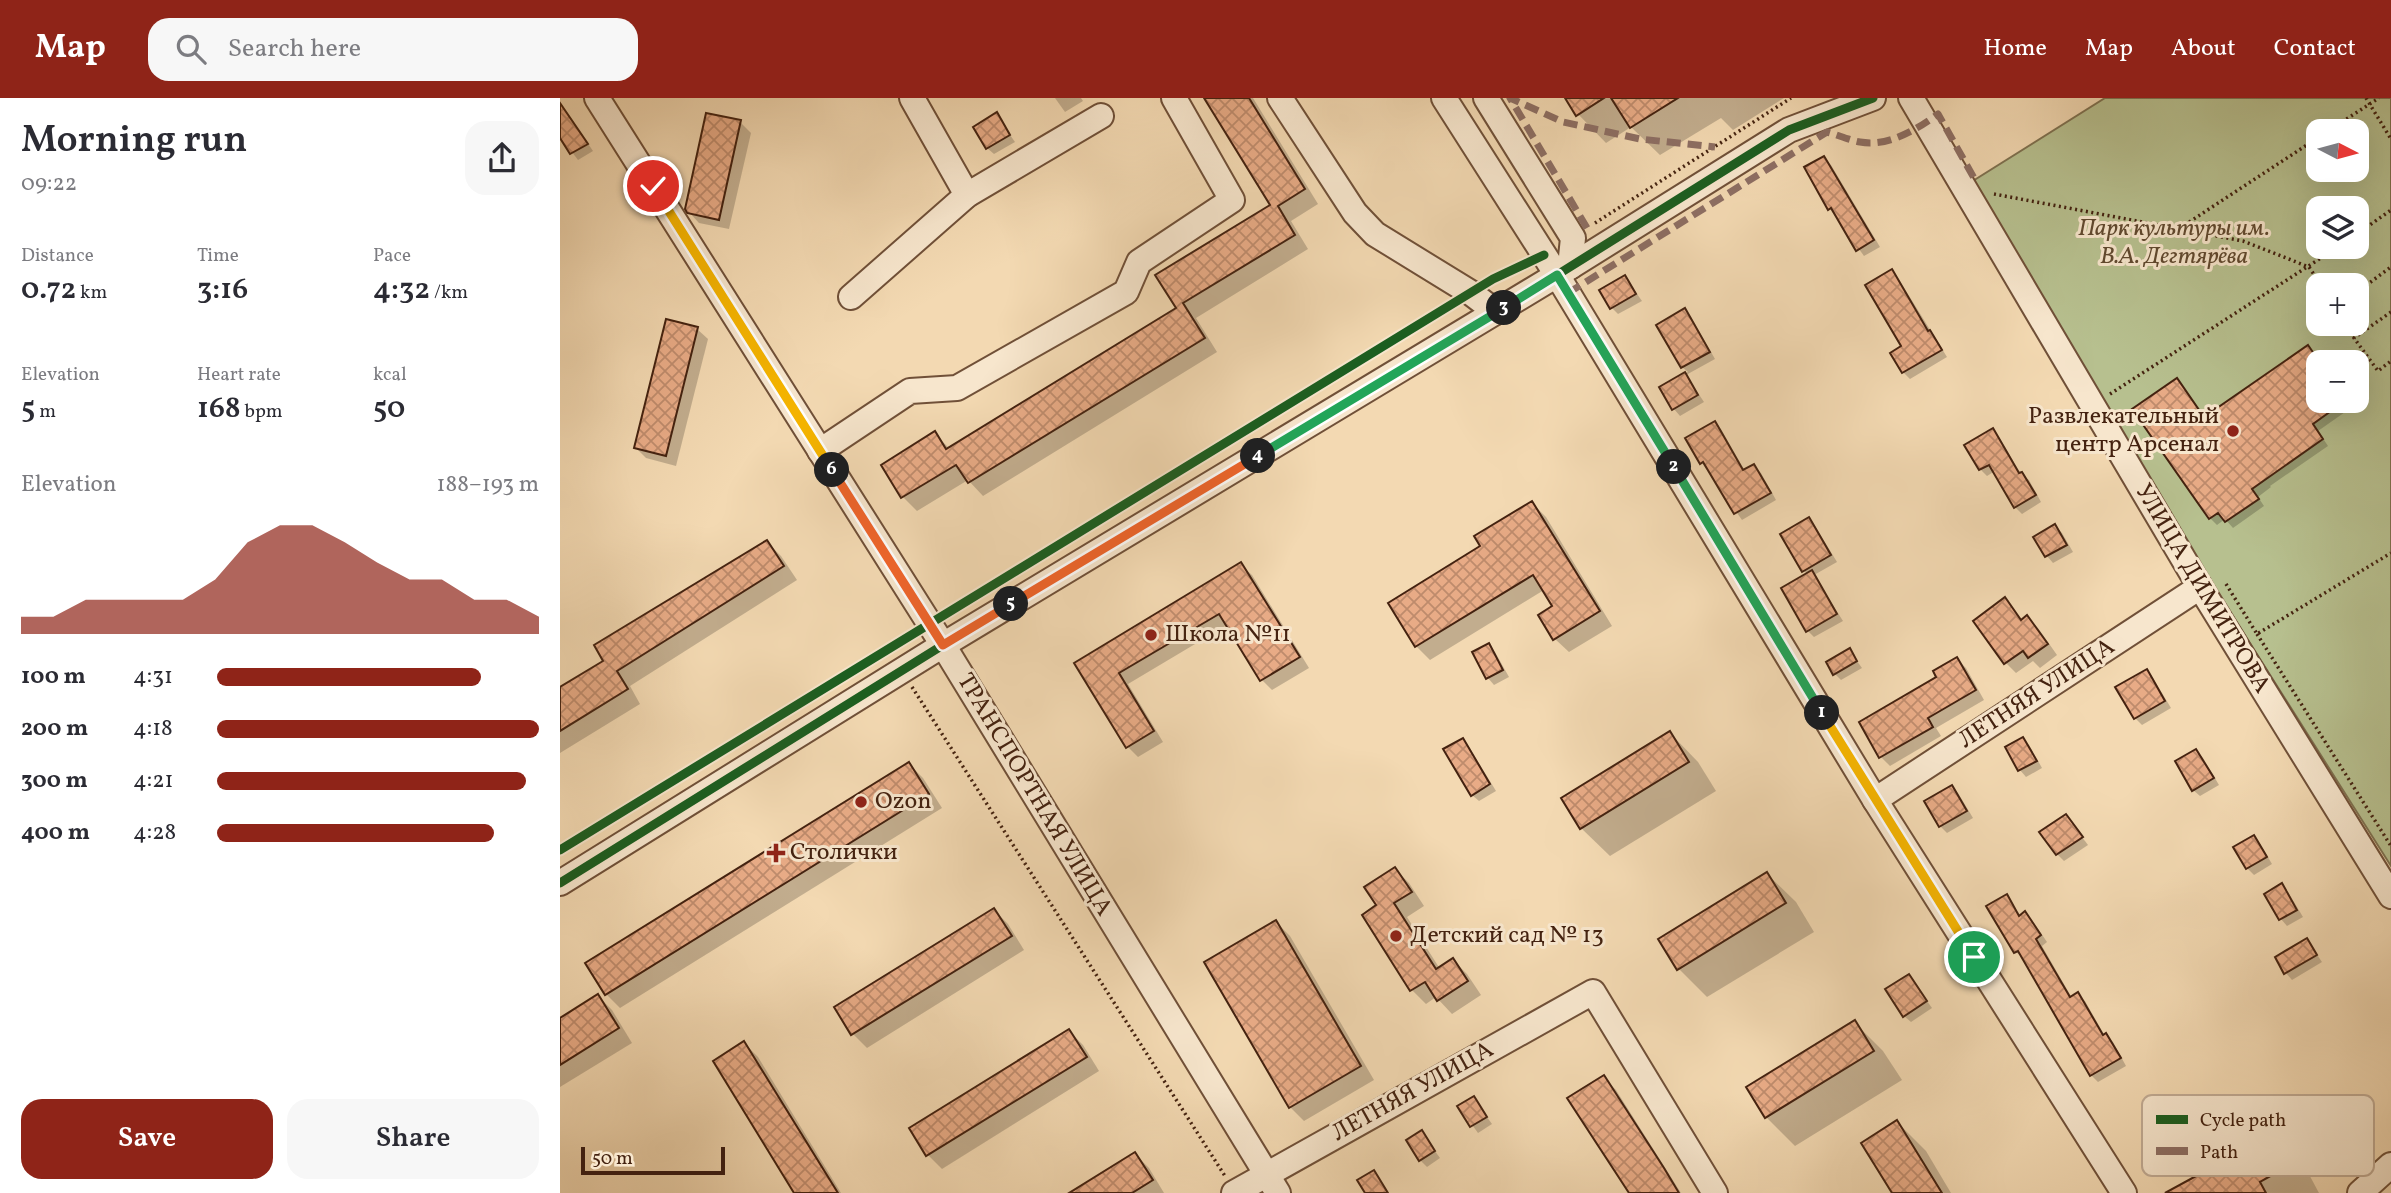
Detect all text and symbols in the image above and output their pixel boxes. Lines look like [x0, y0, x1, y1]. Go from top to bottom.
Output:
search box [148, 18, 638, 81]
text: Map [35, 26, 106, 72]
icon: search [172, 30, 210, 68]
text: Search here [228, 31, 361, 67]
text: Home [1983, 32, 2047, 66]
text: Map [2085, 32, 2133, 66]
text: About [2171, 32, 2236, 66]
text: Contact [2274, 32, 2356, 66]
text: Morning run [21, 115, 247, 168]
north arrow [2306, 119, 2370, 182]
map controls [2306, 119, 2369, 413]
button: share [465, 121, 539, 195]
pin [623, 156, 683, 216]
icon: check [634, 167, 672, 205]
text: 09:22 [21, 168, 77, 200]
button: layers [2306, 196, 2369, 259]
park label: Парк культуры им. В.А. Дегтярёва [2078, 212, 2270, 274]
text: Distance [21, 243, 94, 269]
text: Time [197, 243, 239, 269]
text: Pace [373, 243, 411, 269]
text: 0.72 [21, 269, 76, 311]
text: 3:16 [197, 269, 248, 311]
text: 4:32 [373, 269, 430, 311]
button: + [2306, 273, 2369, 336]
text: km [76, 280, 107, 306]
text: /km [430, 280, 468, 306]
pin: 3 [1486, 290, 1522, 326]
text: 3 [1499, 294, 1508, 320]
button: − [2306, 350, 2369, 413]
text: Elevation [21, 362, 100, 388]
text: Heart rate [197, 362, 281, 388]
text: kcal [373, 362, 407, 388]
text: 5 [21, 388, 35, 430]
text: 168 [197, 388, 241, 430]
text: 50 [373, 388, 405, 430]
text: m [35, 399, 56, 425]
text: bpm [241, 399, 283, 425]
place label: Развлекательный центр Арсенал [2028, 400, 2219, 462]
marker: Развлекательный центр Арсенал [2225, 423, 2241, 439]
pin: 4 [1240, 438, 1276, 474]
text: 4 [1252, 442, 1263, 468]
pin: 2 [1656, 450, 1692, 484]
pin: 6 [814, 452, 850, 488]
text: 2 [1669, 453, 1678, 479]
text: 6 [826, 456, 837, 482]
text: Elevation [21, 469, 117, 501]
text: 188–193 m [437, 469, 539, 501]
street label: УЛИЦА ДИМИТРОВА [2126, 478, 2278, 700]
pin: 5 [994, 587, 1028, 622]
text: 5 [1006, 590, 1015, 616]
place label: Школа №11 [1165, 618, 1291, 652]
marker: Школа №11 [1143, 627, 1159, 643]
street label: ЛЕТНЯЯ УЛИЦА [1952, 631, 2122, 757]
text: 100 m [21, 661, 86, 693]
text: 4:31 [133, 661, 173, 693]
street label: ТРАНСПОРТНАЯ УЛИЦА [948, 667, 1120, 923]
pin: 1 [1804, 696, 1840, 730]
text: 1 [1818, 699, 1825, 725]
text: 200 m [21, 713, 88, 745]
text: 4:18 [133, 713, 173, 745]
text: 300 m [21, 765, 88, 797]
text: 4:21 [133, 765, 173, 797]
place label: Ozon [875, 785, 932, 819]
marker: Ozon [853, 794, 869, 810]
text: 400 m [21, 817, 90, 849]
text: 4:28 [133, 817, 176, 849]
place label: Столички [790, 836, 898, 870]
marker: Столички [768, 845, 784, 861]
place label: Детский сад № 13 [1410, 919, 1604, 953]
pin [1944, 927, 2004, 987]
marker: Детский сад № 13 [1388, 928, 1404, 944]
icon: arrive [1955, 938, 1993, 976]
street label: ЛЕТНЯЯ УЛИЦА [1326, 1033, 1500, 1151]
legend [2142, 1095, 2374, 1176]
button: Save [21, 1099, 273, 1179]
button: Share [287, 1099, 539, 1179]
text: Cycle path [2200, 1108, 2286, 1134]
text: Path [2200, 1140, 2238, 1166]
scale bar [581, 1144, 724, 1176]
text: 50 m [592, 1146, 633, 1172]

